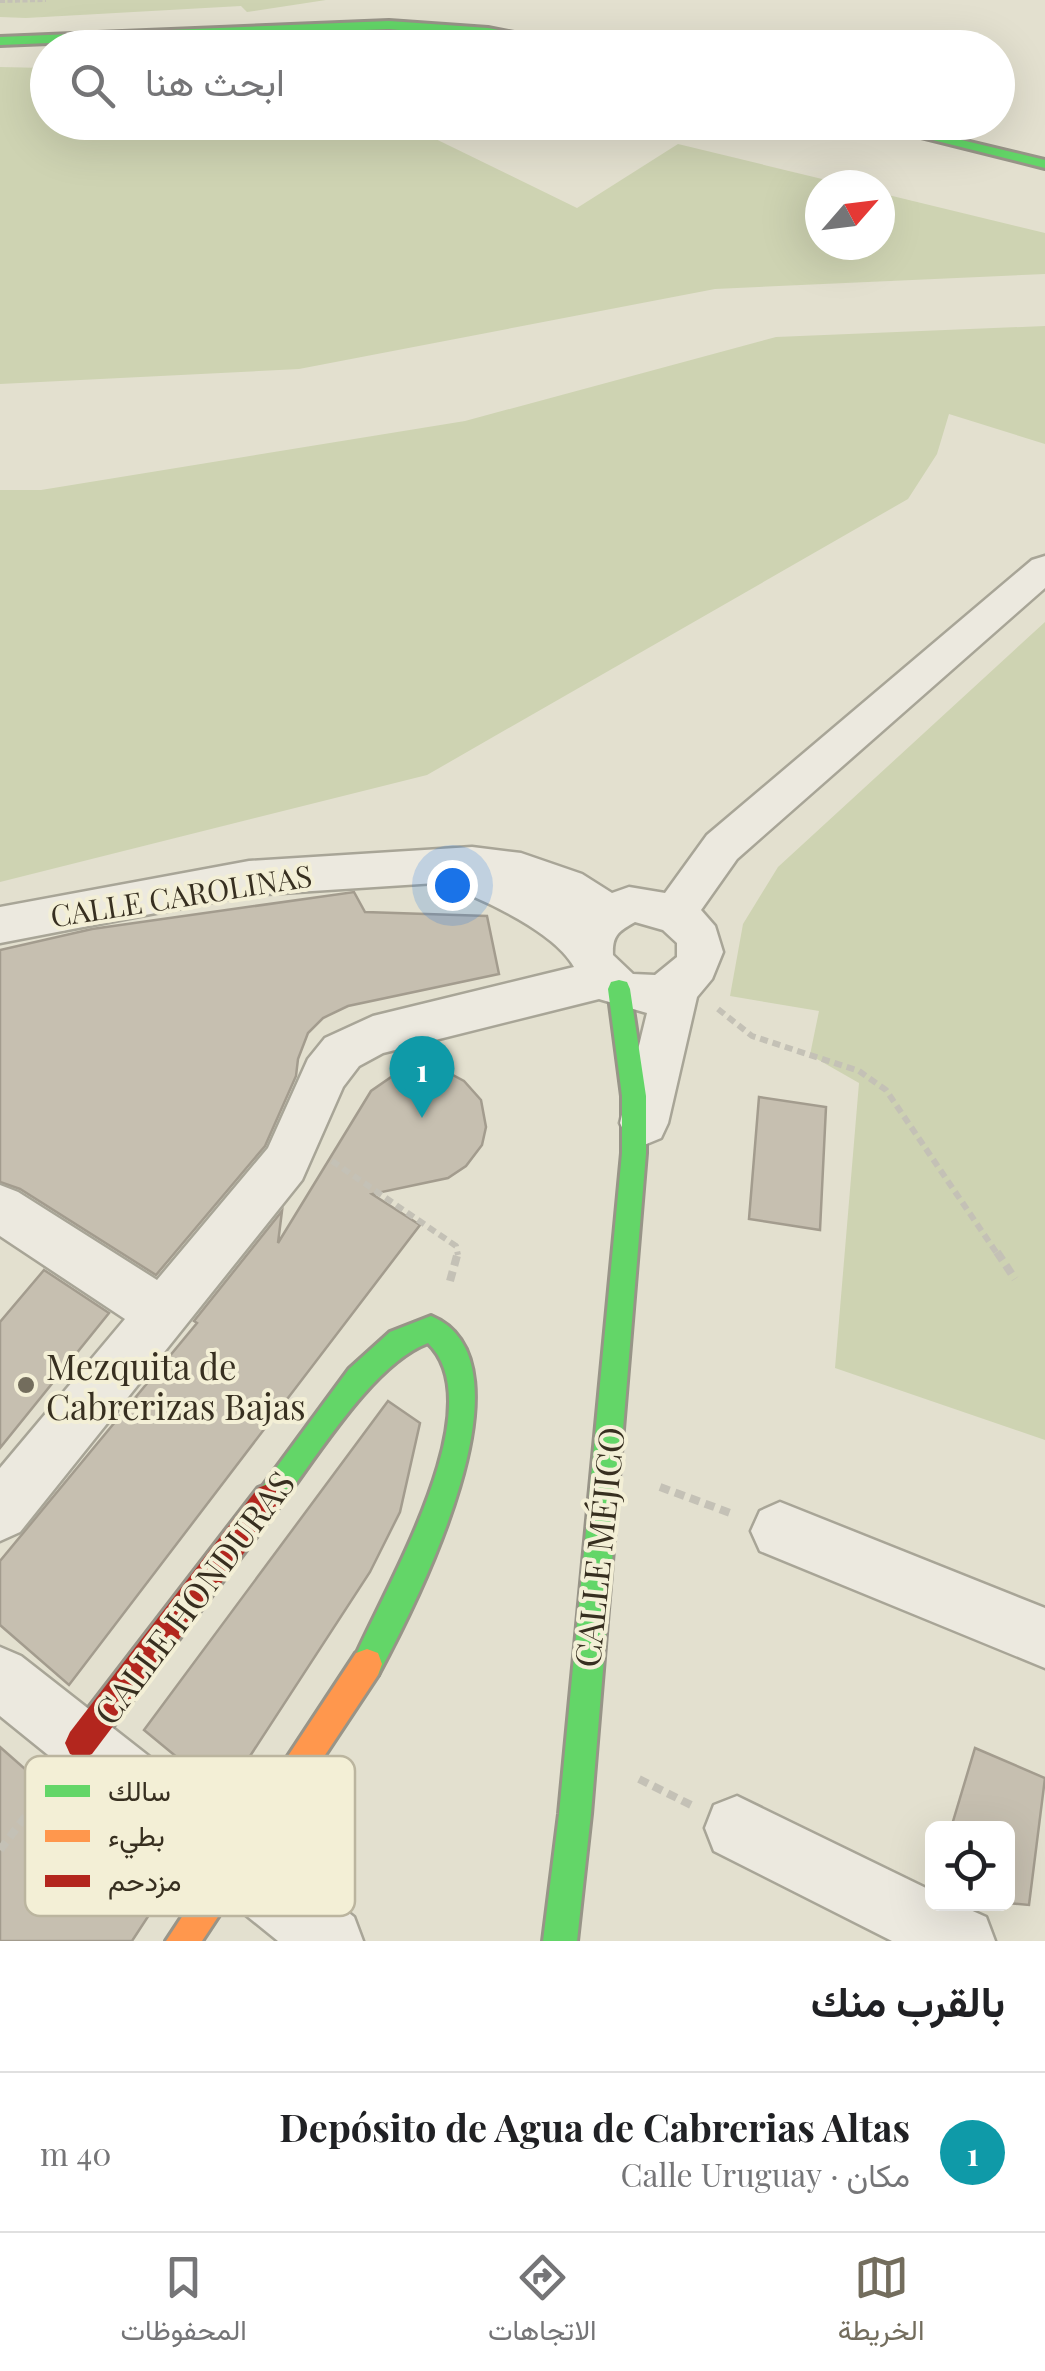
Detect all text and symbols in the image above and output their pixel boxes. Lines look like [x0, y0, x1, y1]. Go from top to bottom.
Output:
search box [30, 30, 1015, 140]
text: ابحث هنا [145, 55, 285, 106]
icon: search [65, 58, 120, 113]
north arrow [805, 170, 895, 260]
street label: CALLE CAROLINAS [47, 855, 315, 935]
your location [427, 860, 478, 911]
pin: 1 [390, 1036, 454, 1118]
place label: Mezquita de Cabrerizas Bajas [46, 1342, 306, 1429]
marker: Mezquita de Cabrerizas Bajas [15, 1374, 37, 1396]
street label: CALLE MÉJICO [562, 1424, 634, 1670]
street label: CALLE HONDURAS [82, 1461, 304, 1733]
legend [25, 1756, 355, 1916]
text: سالك [108, 1771, 171, 1808]
text: بطيء [108, 1816, 165, 1859]
map controls [925, 1821, 1015, 1911]
button: locate [925, 1821, 1015, 1911]
text: مزدحم [108, 1861, 181, 1900]
text: بالقرب منك [811, 1972, 1005, 2028]
text: Depósito de Agua de Cabrerias Altas [279, 2101, 910, 2152]
text: 40 m [40, 2131, 111, 2174]
text: 1 [966, 2131, 979, 2174]
text: مكان · Calle Uruguay [621, 2152, 910, 2195]
tab: المحفوظات [121, 2250, 247, 2355]
tab: الاتجاهات [488, 2250, 597, 2355]
tab: الخريطة [838, 2250, 924, 2355]

